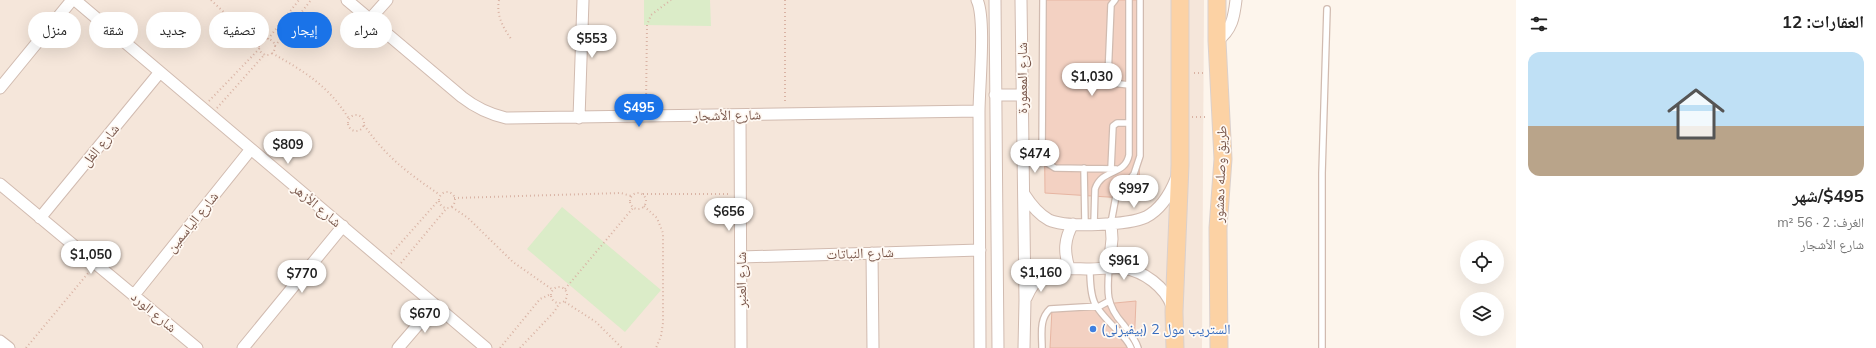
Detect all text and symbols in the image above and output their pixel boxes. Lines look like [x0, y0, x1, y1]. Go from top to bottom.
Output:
text: العقارات: 12 [1782, 11, 1864, 32]
chip: منزل [28, 12, 81, 48]
chip: شقة [89, 12, 138, 48]
chip: جديد [146, 12, 201, 48]
chip: تصفية [209, 12, 269, 48]
chip: إيجار [277, 12, 332, 48]
chip: شراء [340, 12, 392, 48]
icon: filters [1528, 13, 1550, 35]
pin: $553 [568, 25, 616, 59]
text: $553 [576, 30, 608, 46]
street label: شارع المعمورة [1013, 42, 1032, 114]
pin: $1,030 [1059, 63, 1125, 97]
text: $1,030 [1071, 68, 1113, 84]
icon: home [1660, 78, 1732, 150]
pin: $495 [615, 94, 663, 128]
text: $495 [623, 99, 655, 115]
street label: شارع الأشجار [692, 105, 761, 126]
street label: شارع الفل [77, 120, 124, 171]
street label: طريق وصله دهشور [1209, 125, 1232, 224]
pin: $809 [264, 131, 312, 165]
text: $809 [272, 136, 304, 152]
pin: $474 [1011, 140, 1059, 174]
text: $474 [1019, 145, 1051, 161]
pin: $997 [1110, 175, 1158, 209]
street label: شارع الأزهر [287, 178, 345, 232]
text: $997 [1118, 180, 1150, 196]
text: $495/شهر [1792, 185, 1864, 206]
street label: شارع الياسمين [162, 188, 223, 257]
pin: $656 [705, 198, 753, 232]
text: $656 [713, 203, 745, 219]
text: الغرف: 2 · 56 m² [1777, 214, 1864, 230]
text: شارع الأشجار [1801, 236, 1864, 252]
map controls [1460, 240, 1504, 336]
button: locate [1460, 240, 1504, 284]
pin: $1,050 [58, 241, 124, 275]
street label: شارع النباتات [826, 243, 894, 264]
text: $1,050 [70, 246, 112, 262]
pin: $961 [1100, 247, 1148, 281]
street label: شارع العنبر [732, 252, 751, 309]
text: $961 [1108, 252, 1140, 268]
pin: $1,160 [1008, 259, 1074, 293]
pin: $770 [278, 260, 326, 294]
text: $1,160 [1020, 264, 1062, 280]
text: $770 [286, 265, 318, 281]
street label: شارع الورد [127, 288, 181, 337]
button: layers [1460, 292, 1504, 336]
pin: $670 [401, 300, 449, 334]
text: $670 [409, 305, 441, 321]
place label: الستريب مول 2 (بيفيرلى) [1101, 320, 1231, 338]
marker: الستريب مول 2 (بيفيرلى) [1088, 324, 1098, 334]

